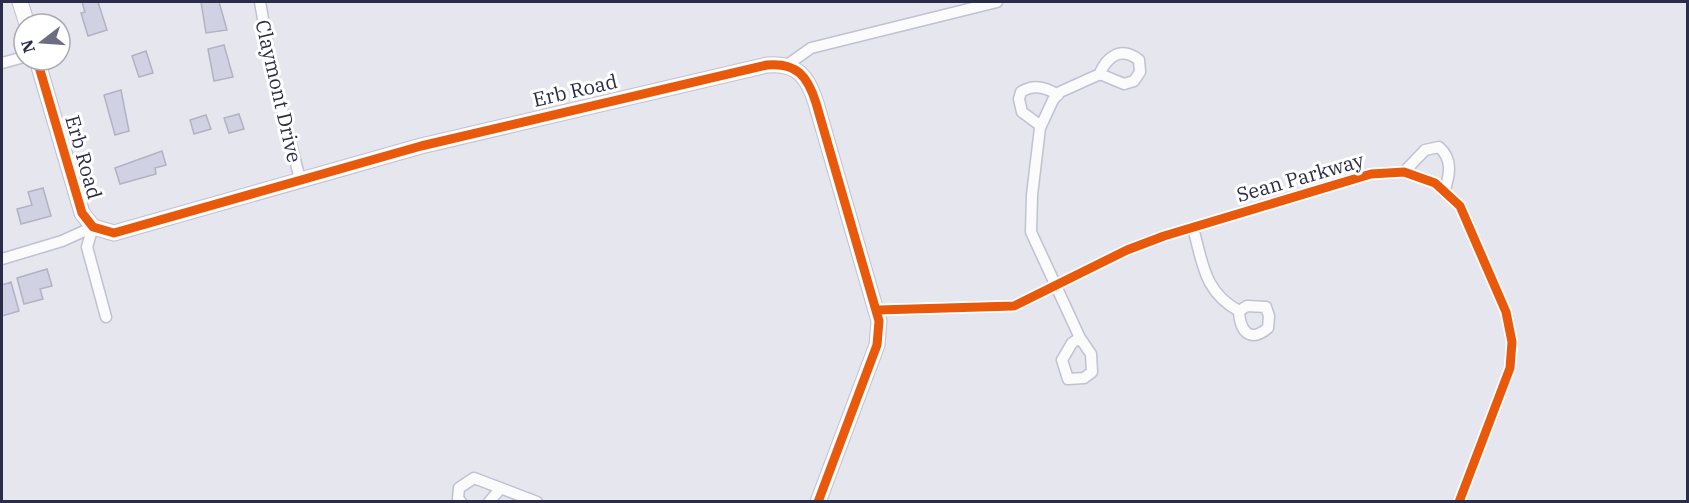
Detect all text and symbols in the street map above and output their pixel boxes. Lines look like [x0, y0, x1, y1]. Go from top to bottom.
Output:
north arrow [12, 12, 72, 72]
street label: Claymont Drive [249, 17, 309, 165]
text: N [16, 37, 39, 55]
street label: Erb Road [530, 67, 620, 113]
street label: Erb Road [59, 112, 109, 202]
street label: Sean Parkway [1233, 146, 1367, 208]

